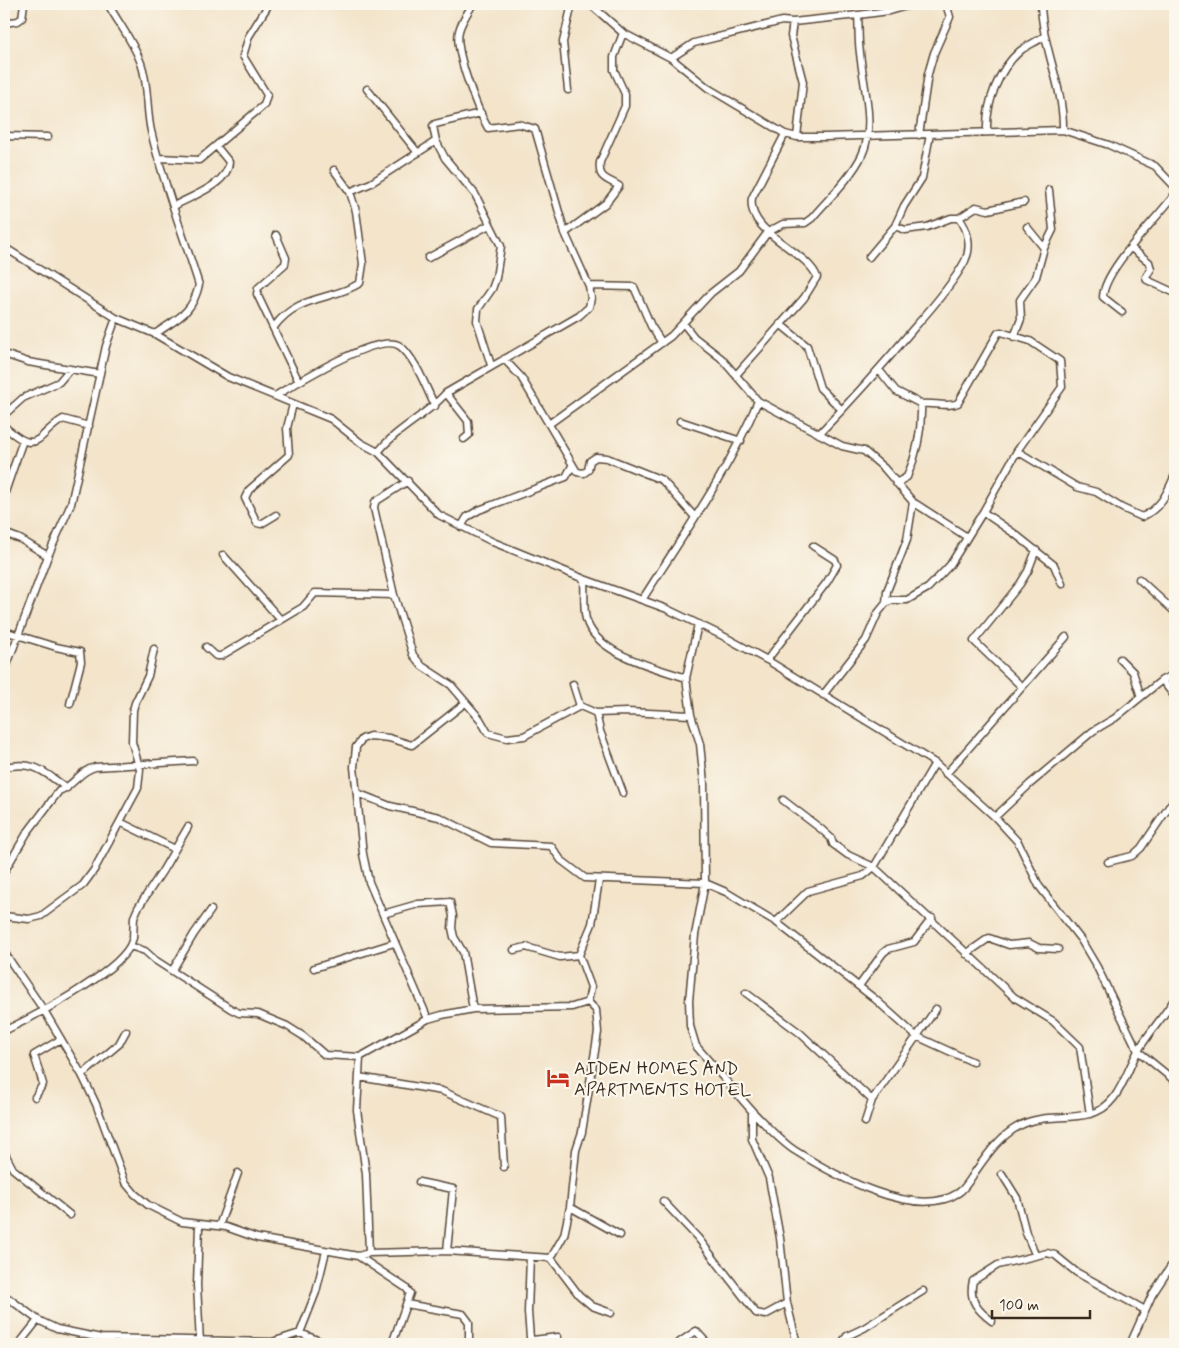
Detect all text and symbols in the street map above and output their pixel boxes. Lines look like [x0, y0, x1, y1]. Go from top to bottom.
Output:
place label: AIDEN HOMES AND APARTMENTS HOTEL [574, 1057, 751, 1102]
hotel icon: AIDEN HOMES AND APARTMENTS HOTEL [545, 1065, 571, 1091]
scale bar [992, 1288, 1089, 1320]
text: 100 m [999, 1296, 1039, 1316]

